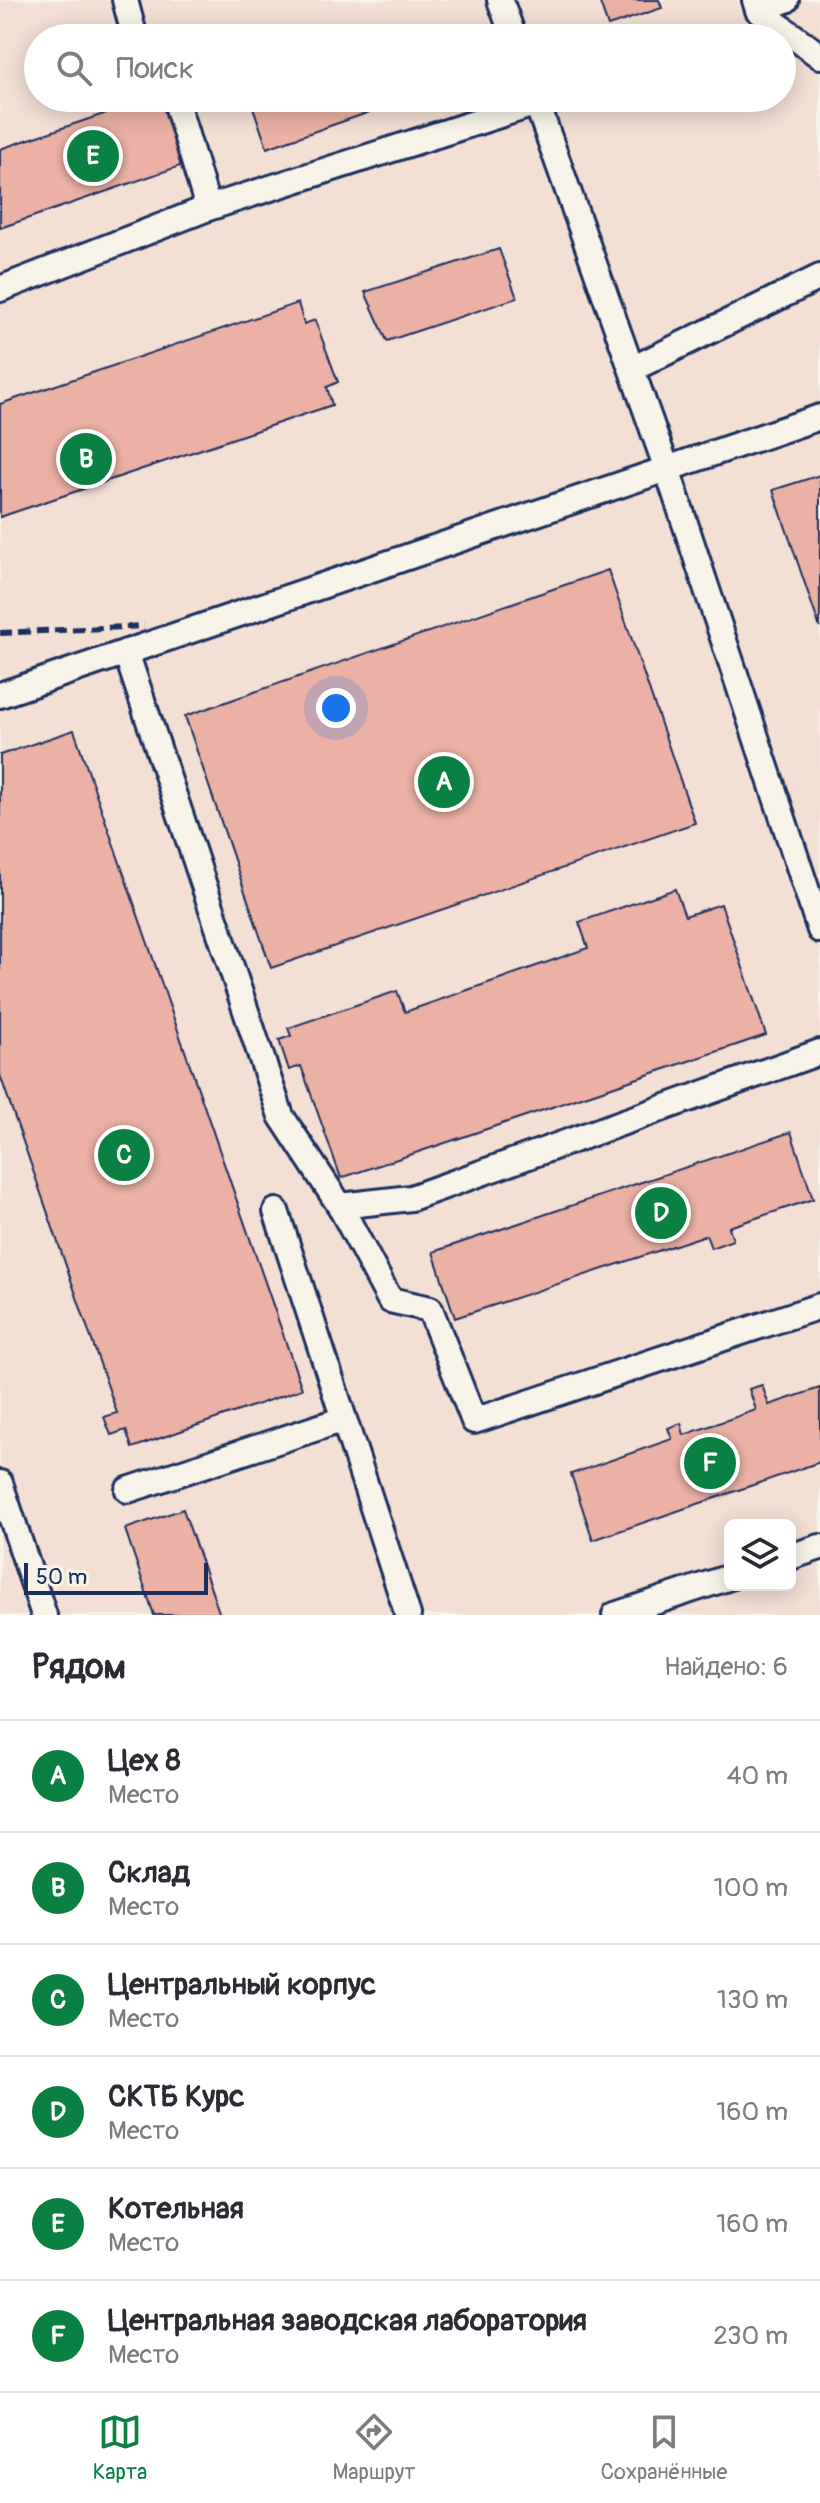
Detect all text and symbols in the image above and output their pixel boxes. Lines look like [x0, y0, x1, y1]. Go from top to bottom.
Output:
search box [24, 24, 796, 112]
icon: search [52, 46, 96, 90]
text: Поиск [116, 50, 194, 87]
pin: E [67, 126, 119, 186]
pin: B [60, 429, 112, 489]
your location [316, 688, 356, 728]
pin: A [418, 752, 470, 812]
pin: C [98, 1125, 150, 1185]
pin: D [635, 1183, 687, 1243]
pin: F [684, 1433, 736, 1493]
map controls [724, 1519, 796, 1591]
button: layers [724, 1519, 796, 1591]
scale bar [24, 1559, 208, 1595]
text: 50 m [36, 1563, 87, 1591]
text: Рядом [32, 1646, 126, 1689]
text: Найдено: 6 [664, 1651, 788, 1683]
text: Цех 8 [108, 1742, 181, 1779]
text: A [50, 1760, 66, 1792]
text: 40 m [726, 1760, 788, 1792]
text: Место [108, 1779, 179, 1811]
text: Склад [108, 1854, 190, 1891]
text: B [51, 1872, 65, 1904]
text: 100 m [714, 1872, 788, 1904]
text: Место [108, 1891, 179, 1923]
text: Центральный корпус [108, 1966, 376, 2003]
text: C [50, 1984, 66, 2016]
text: 130 m [717, 1984, 788, 2016]
text: Место [108, 2003, 179, 2035]
text: СКТБ Курс [108, 2078, 244, 2115]
text: D [50, 2096, 66, 2128]
text: 160 m [716, 2096, 788, 2128]
text: Место [108, 2115, 179, 2147]
text: Котельная [108, 2190, 244, 2227]
text: E [51, 2208, 65, 2240]
text: 160 m [716, 2208, 788, 2240]
text: Место [108, 2227, 179, 2259]
text: Центральная заводская лаборатория [108, 2302, 587, 2339]
text: F [50, 2320, 66, 2352]
text: 230 m [713, 2320, 788, 2352]
text: Место [108, 2339, 179, 2371]
tab: Карта [93, 2410, 147, 2486]
tab: Маршрут [332, 2410, 415, 2486]
tab: Сохранённые [601, 2410, 727, 2486]

